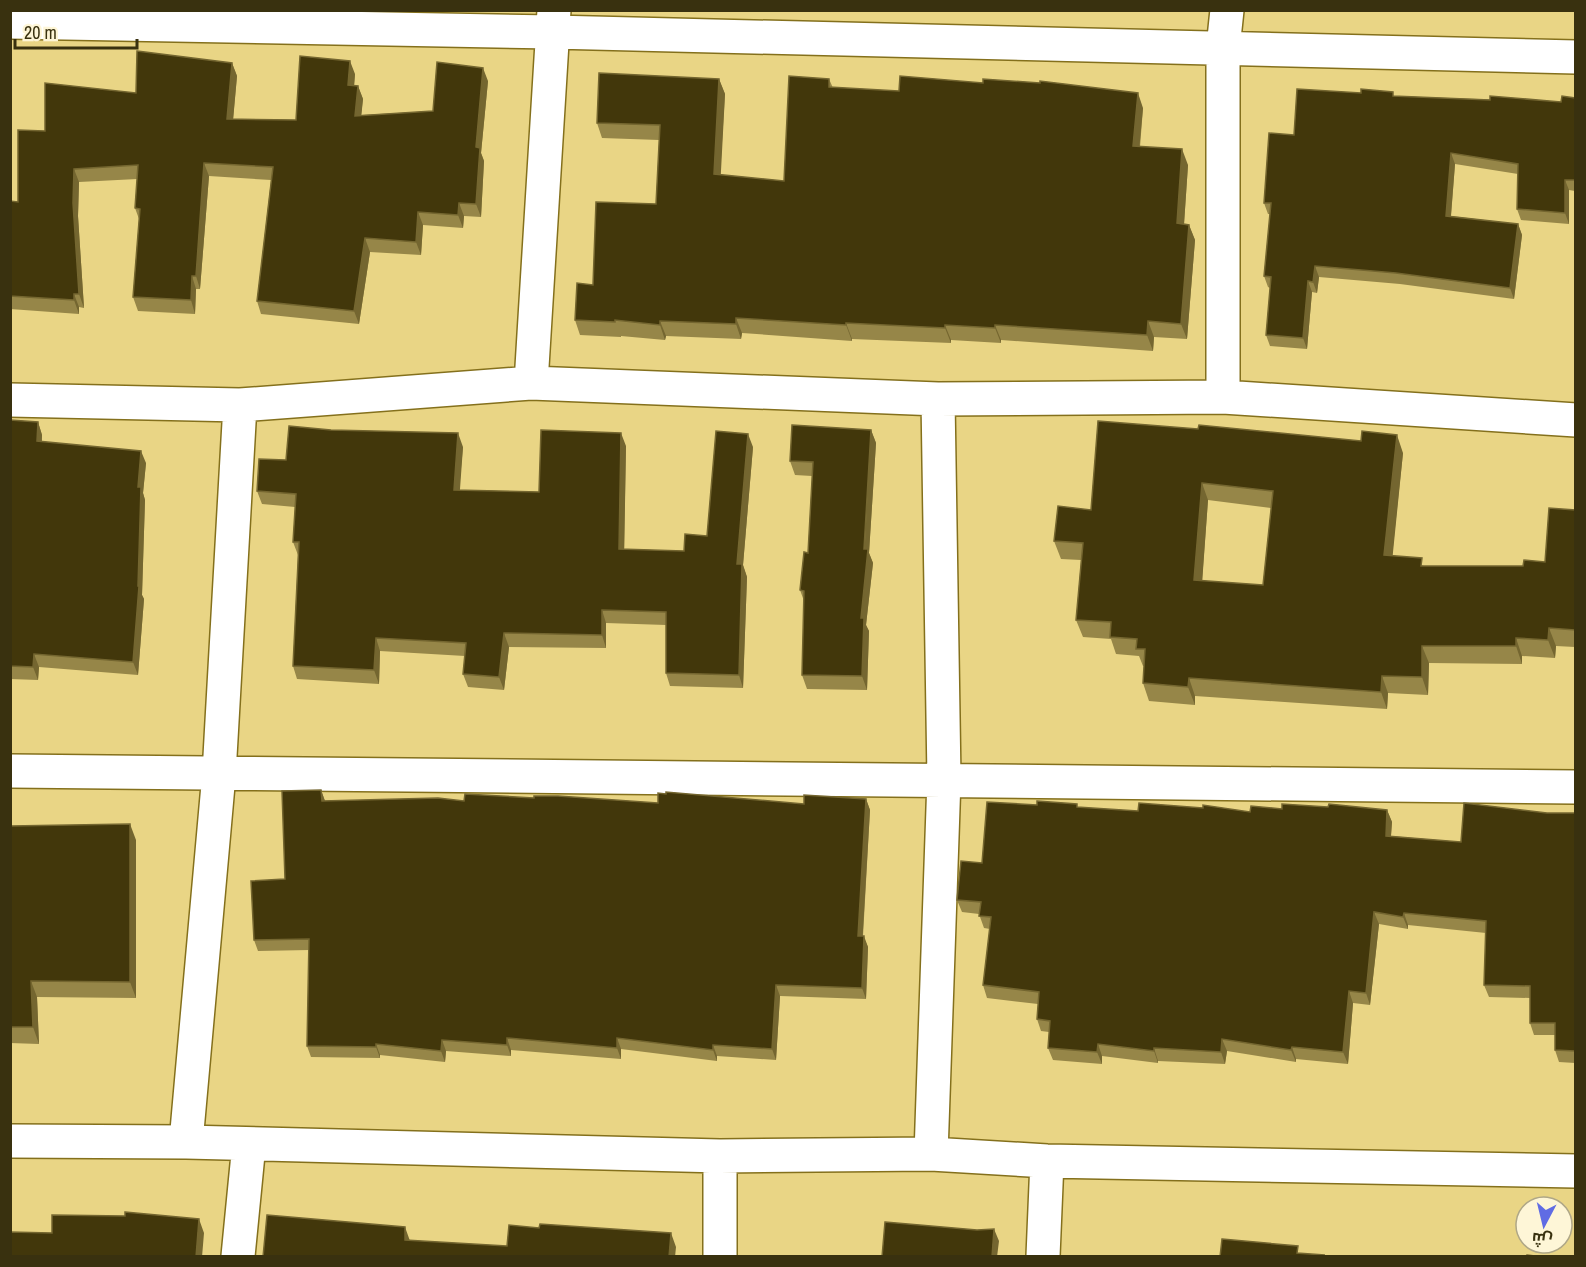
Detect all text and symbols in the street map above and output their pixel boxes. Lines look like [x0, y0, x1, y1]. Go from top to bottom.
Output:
scale bar [15, 12, 136, 50]
text: 20 m [24, 20, 57, 45]
north arrow [1514, 1195, 1574, 1255]
text: ش [1531, 1228, 1554, 1252]

